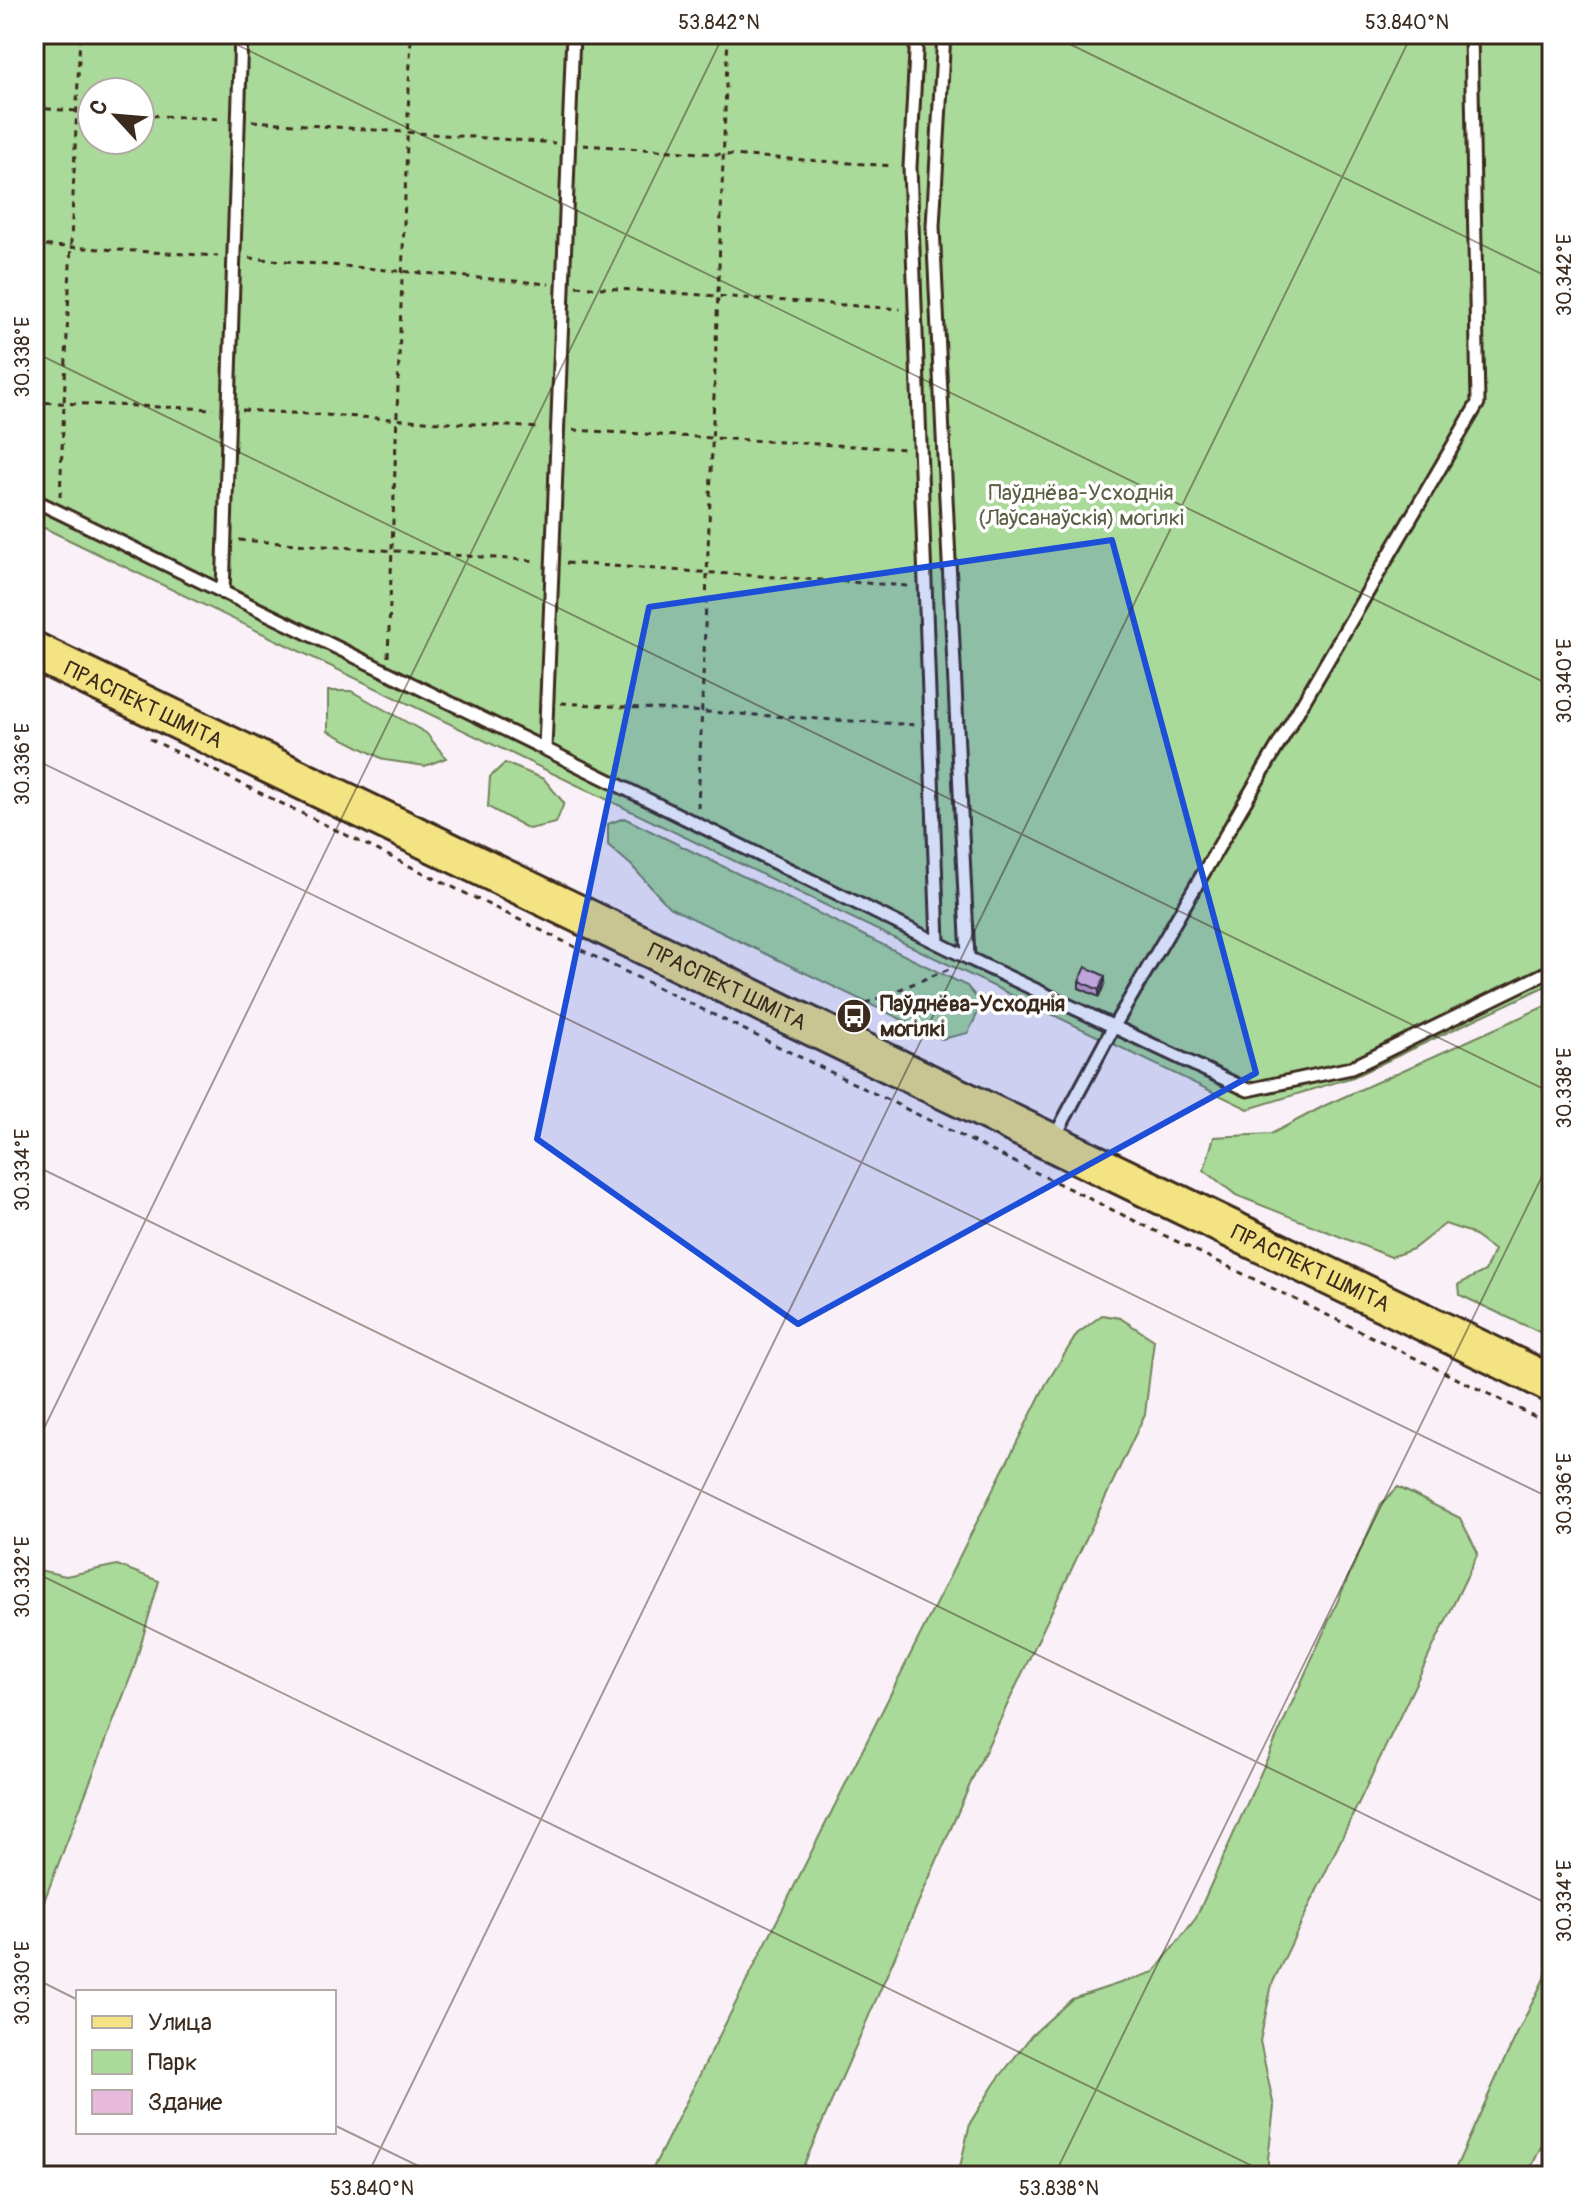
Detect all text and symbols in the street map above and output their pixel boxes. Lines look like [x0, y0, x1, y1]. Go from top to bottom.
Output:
text: 53.842°N [678, 10, 760, 35]
text: 53.840°N [1365, 10, 1449, 35]
north arrow [76, 76, 156, 156]
text: С [83, 95, 115, 120]
text: 30.342°E [1552, 234, 1577, 316]
text: 30.338°E [10, 317, 35, 397]
park label: Паўднёва-Усходнія (Лаўсанаўскія) могілкі [978, 479, 1184, 532]
text: 30.340°E [1552, 639, 1577, 723]
street label: ПРАСПЕКТ ШМІТА [60, 655, 227, 755]
text: 30.336°E [10, 723, 35, 805]
street label: ПРАСПЕКТ ШМІТА [643, 937, 811, 1037]
place label: Паўднёва-Усходнія могілкі [880, 990, 1065, 1043]
bus stop icon: Паўднёва-Усходнія могілкі [835, 997, 873, 1035]
text: 30.338°E [1552, 1048, 1577, 1128]
text: 30.334°E [10, 1129, 35, 1211]
street label: ПРАСПЕКТ ШМІТА [1227, 1218, 1394, 1319]
text: 30.336°E [1552, 1453, 1577, 1535]
text: 30.332°E [10, 1536, 35, 1618]
text: 30.334°E [1552, 1860, 1577, 1942]
text: 30.330°E [10, 1941, 35, 2025]
legend [76, 1990, 336, 2134]
text: Улица [148, 2008, 212, 2037]
text: Парк [148, 2048, 197, 2077]
text: Здание [148, 2088, 223, 2117]
text: 53.840°N [330, 2176, 414, 2201]
text: 53.838°N [1019, 2176, 1099, 2201]

